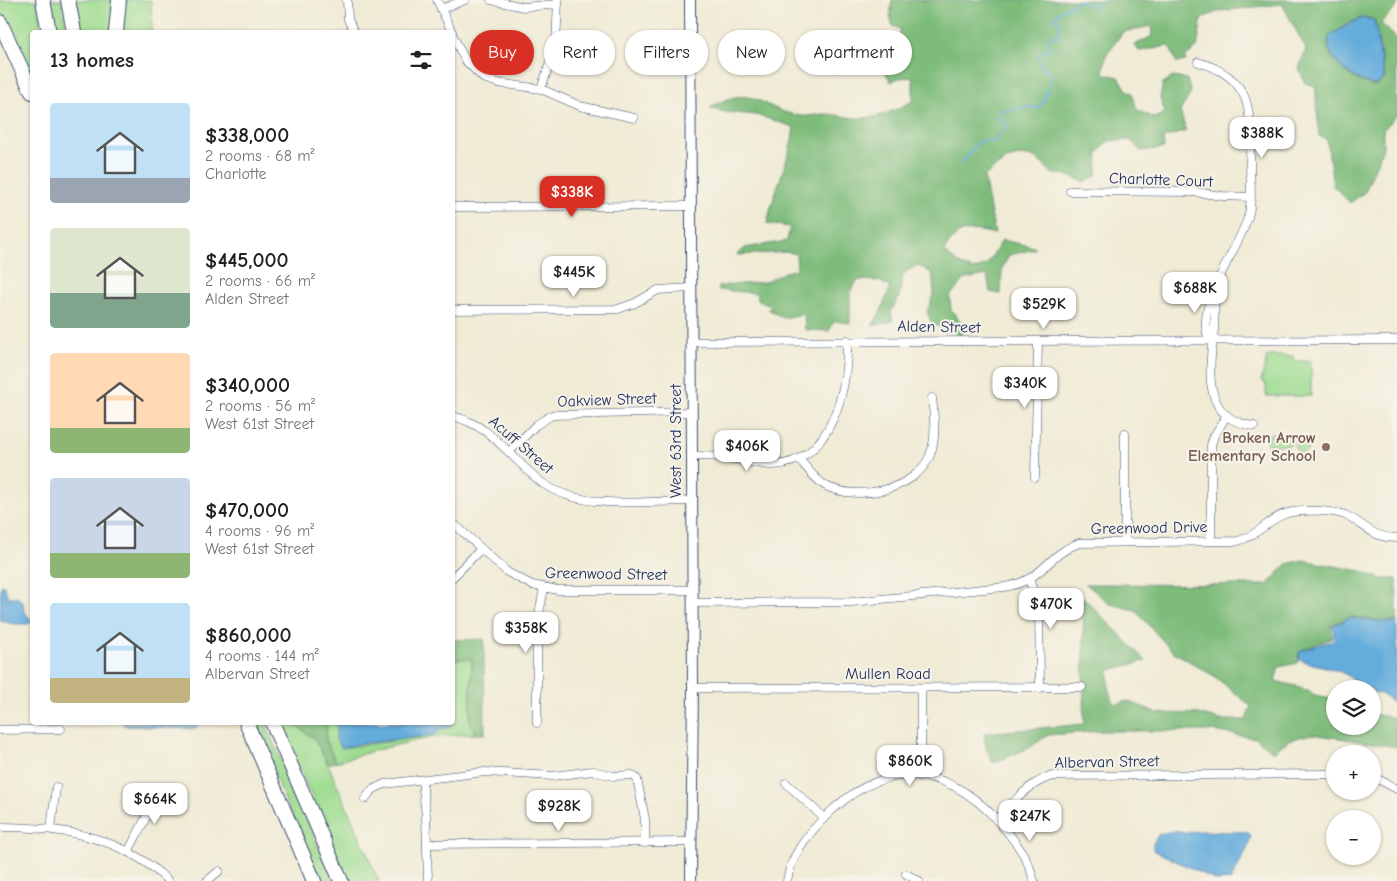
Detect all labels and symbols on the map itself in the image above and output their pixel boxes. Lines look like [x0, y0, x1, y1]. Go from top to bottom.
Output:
pin: $388K [1227, 116, 1297, 159]
street label: Charlotte Court [1109, 169, 1214, 191]
pin: $338K [537, 176, 607, 218]
pin: $445K [539, 256, 609, 298]
pin: $688K [1160, 272, 1230, 314]
pin: $529K [1009, 288, 1079, 330]
street label: Alden Street [897, 317, 981, 337]
pin: $340K [990, 366, 1060, 409]
street label: West 63rd Street [667, 384, 685, 498]
street label: Oakview Street [557, 389, 658, 411]
street label: Acuff Street [485, 412, 557, 478]
place label: Broken Arrow Elementary School [1188, 429, 1316, 465]
pin: $406K [712, 430, 782, 472]
marker: Broken Arrow Elementary School [1320, 441, 1332, 453]
street label: Greenwood Drive [1090, 518, 1208, 538]
street label: Greenwood Street [545, 564, 668, 584]
pin: $470K [1016, 588, 1086, 630]
pin: $358K [491, 612, 561, 654]
street label: Mullen Road [845, 665, 931, 683]
pin: $860K [875, 744, 945, 787]
street label: Albervan Street [1055, 752, 1160, 772]
pin: $664K [120, 782, 190, 825]
pin: $928K [524, 790, 594, 832]
pin: $247K [995, 800, 1065, 842]

